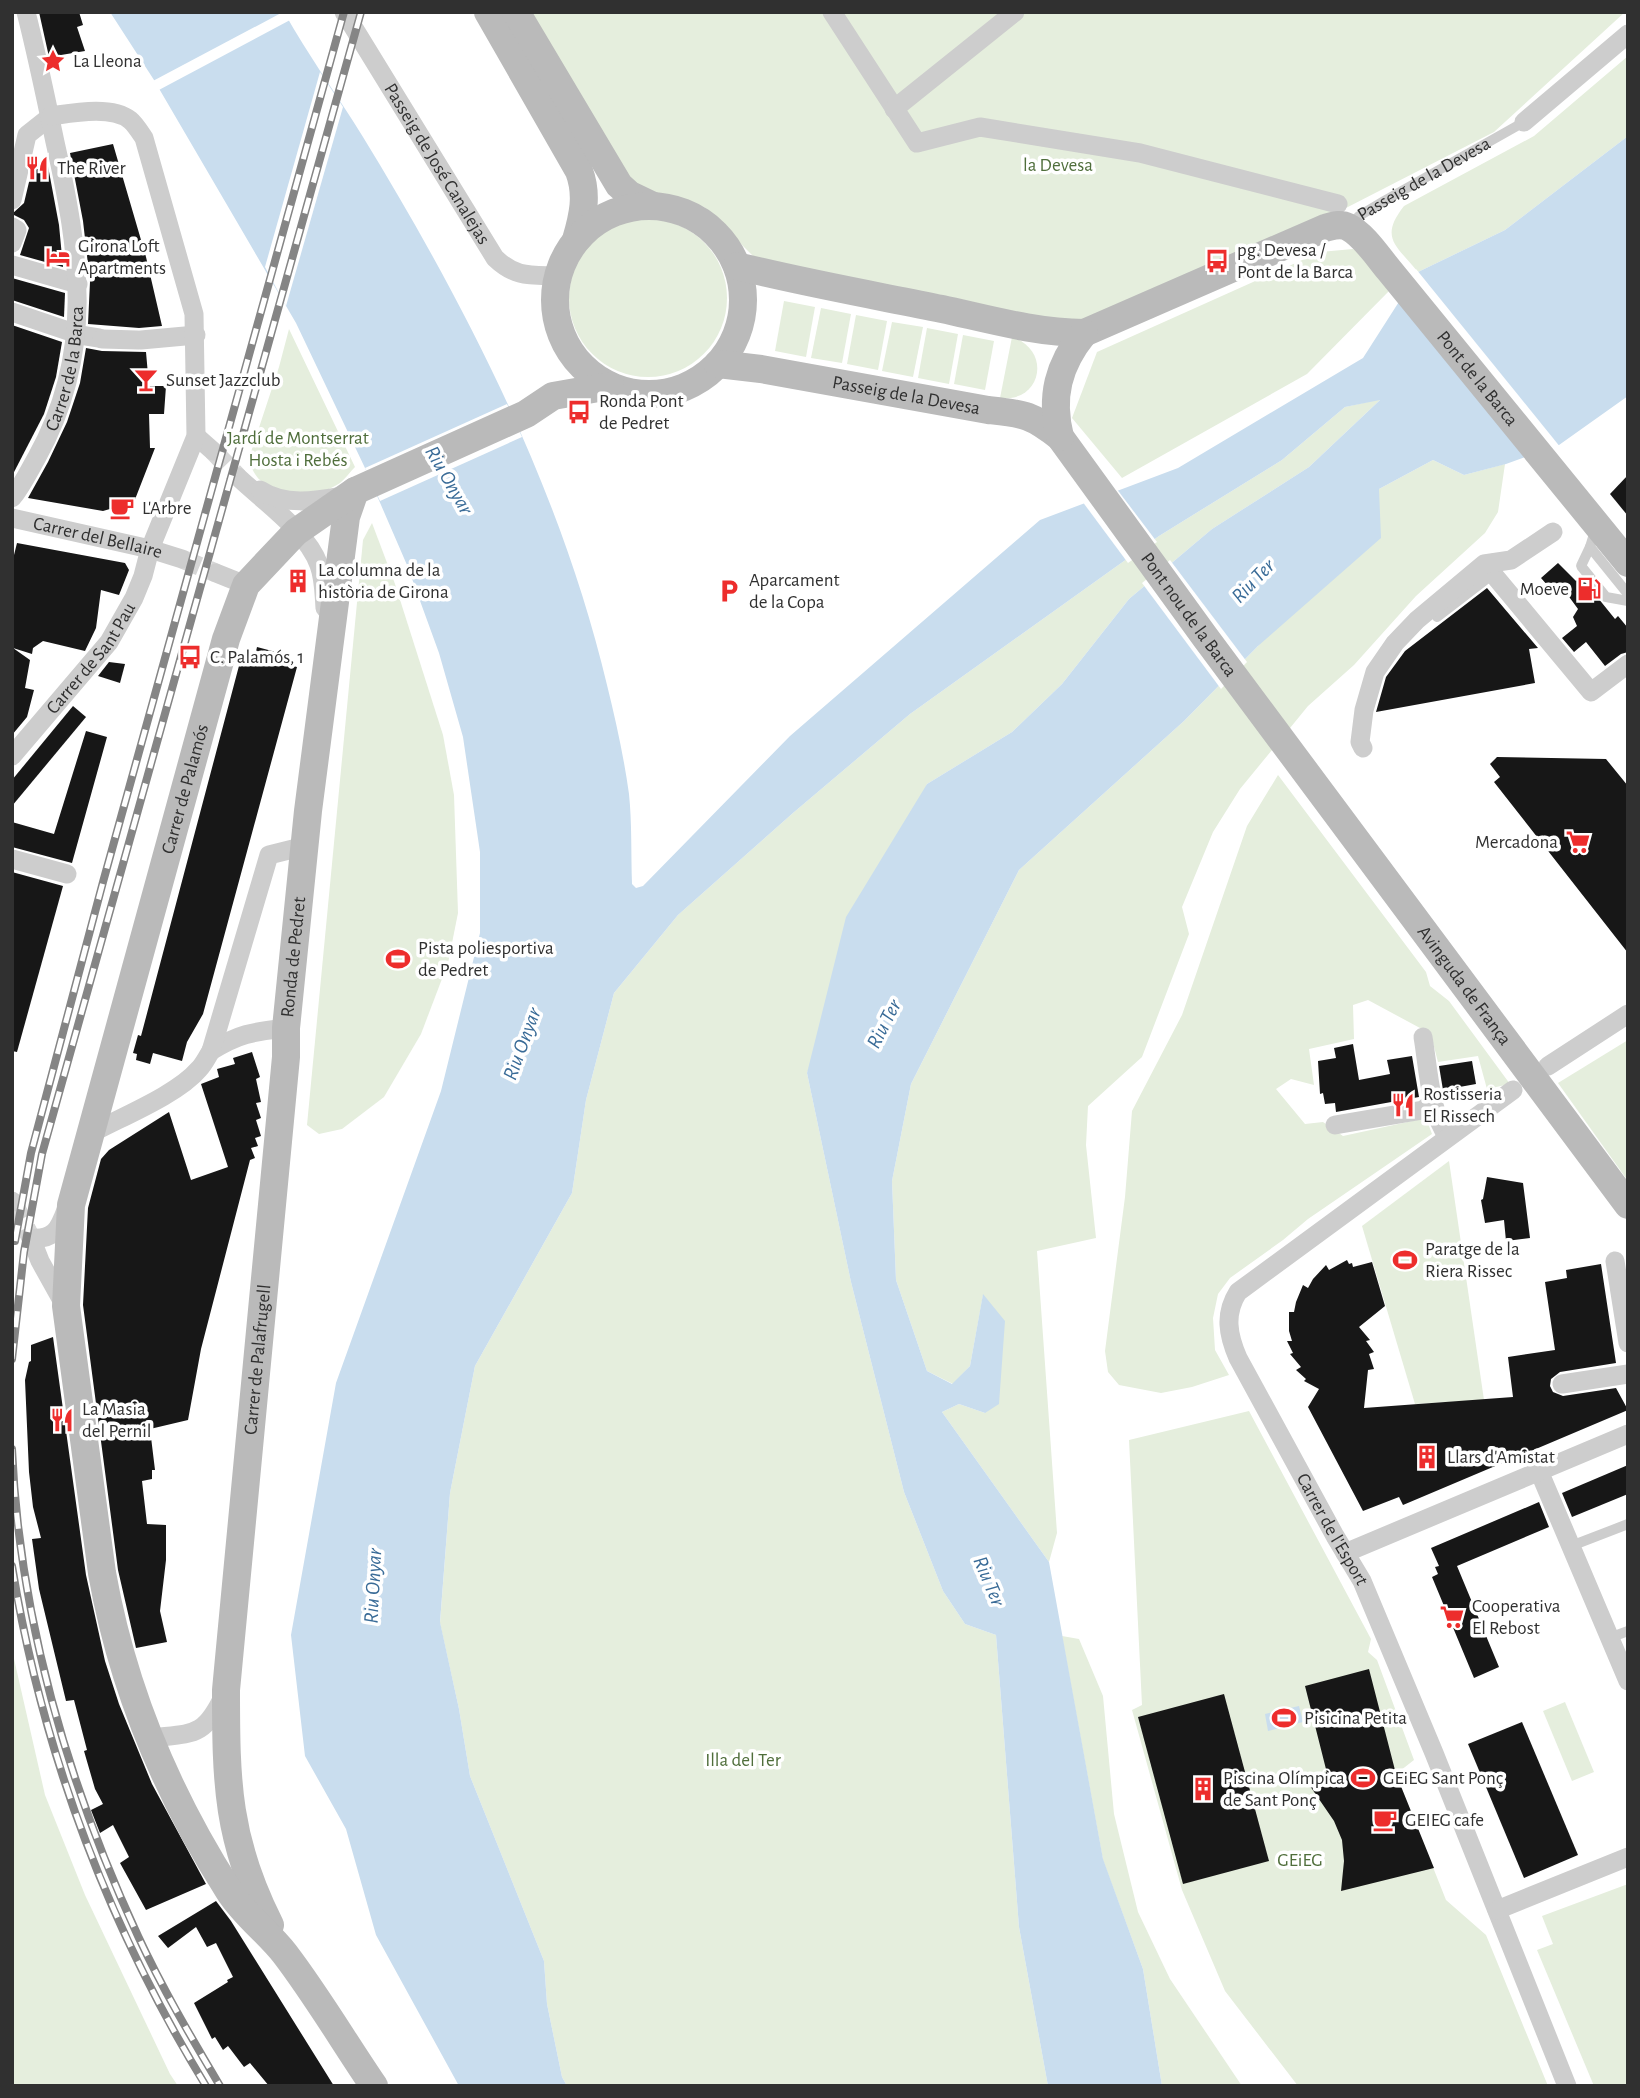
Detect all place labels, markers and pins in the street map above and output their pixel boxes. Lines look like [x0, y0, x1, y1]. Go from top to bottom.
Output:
place icon: La Lleona [39, 47, 67, 75]
place label: La Lleona [73, 52, 142, 71]
restaurant icon: The River [23, 154, 51, 182]
place label: The River [57, 159, 126, 178]
place label: Girona Loft Apartments [78, 237, 166, 278]
place label: pg. Devesa / Pont de la Barca [1237, 241, 1354, 282]
hotel icon: Girona Loft Apartments [44, 243, 72, 271]
bus stop icon: pg. Devesa / Pont de la Barca [1203, 247, 1231, 275]
bar icon: Sunset Jazzclub [132, 366, 160, 394]
place label: Sunset Jazzclub [166, 371, 280, 390]
place label: Ronda Pont de Pedret [599, 392, 684, 433]
bus stop icon: Ronda Pont de Pedret [565, 398, 593, 426]
cafe icon: L'Arbre [108, 494, 136, 522]
place label: L'Arbre [142, 499, 192, 518]
place label: La columna de la història de Girona [318, 561, 449, 602]
building icon: La columna de la història de Girona [284, 567, 312, 595]
place label: Aparcament de la Copa [749, 571, 840, 612]
fuel station icon: Moeve [1575, 575, 1603, 603]
parking icon: Aparcament de la Copa [715, 577, 743, 605]
place label: Moeve [1520, 580, 1569, 599]
bus stop icon: C. Palamós, 1 [176, 643, 204, 671]
place label: C. Palamós, 1 [210, 648, 304, 667]
supermarket icon: Mercadona [1564, 828, 1592, 856]
place label: Mercadona [1475, 833, 1558, 852]
place label: Pista poliesportiva de Pedret [418, 939, 554, 980]
sports icon: Pista poliesportiva de Pedret [384, 945, 412, 973]
place label: Rostisseria El Rissech [1423, 1085, 1502, 1126]
restaurant icon: Rostisseria El Rissech [1389, 1091, 1417, 1119]
place label: Paratge de la Riera Rissec [1425, 1240, 1520, 1281]
sports icon: Paratge de la Riera Rissec [1391, 1246, 1419, 1274]
place label: La Masia del Pernil [82, 1400, 152, 1441]
restaurant icon: La Masia del Pernil [48, 1406, 76, 1434]
building icon: Llars d'Amistat [1413, 1443, 1441, 1471]
place label: Llars d'Amistat [1447, 1448, 1555, 1467]
place label: Cooperativa El Rebost [1472, 1597, 1561, 1638]
supermarket icon: Cooperativa El Rebost [1438, 1603, 1466, 1631]
sports icon: Pisicina Petita [1270, 1704, 1298, 1732]
place label: Pisicina Petita [1304, 1709, 1407, 1728]
sports icon: GEiEG Sant Ponç [1349, 1764, 1377, 1792]
place label: Piscina Olímpica de Sant Ponç [1223, 1769, 1345, 1810]
place label: GEiEG Sant Ponç [1383, 1769, 1503, 1788]
building icon: Piscina Olímpica de Sant Ponç [1189, 1775, 1217, 1803]
cafe icon: GEIEG cafe [1371, 1806, 1399, 1834]
place label: GEIEG cafe [1405, 1811, 1484, 1830]

